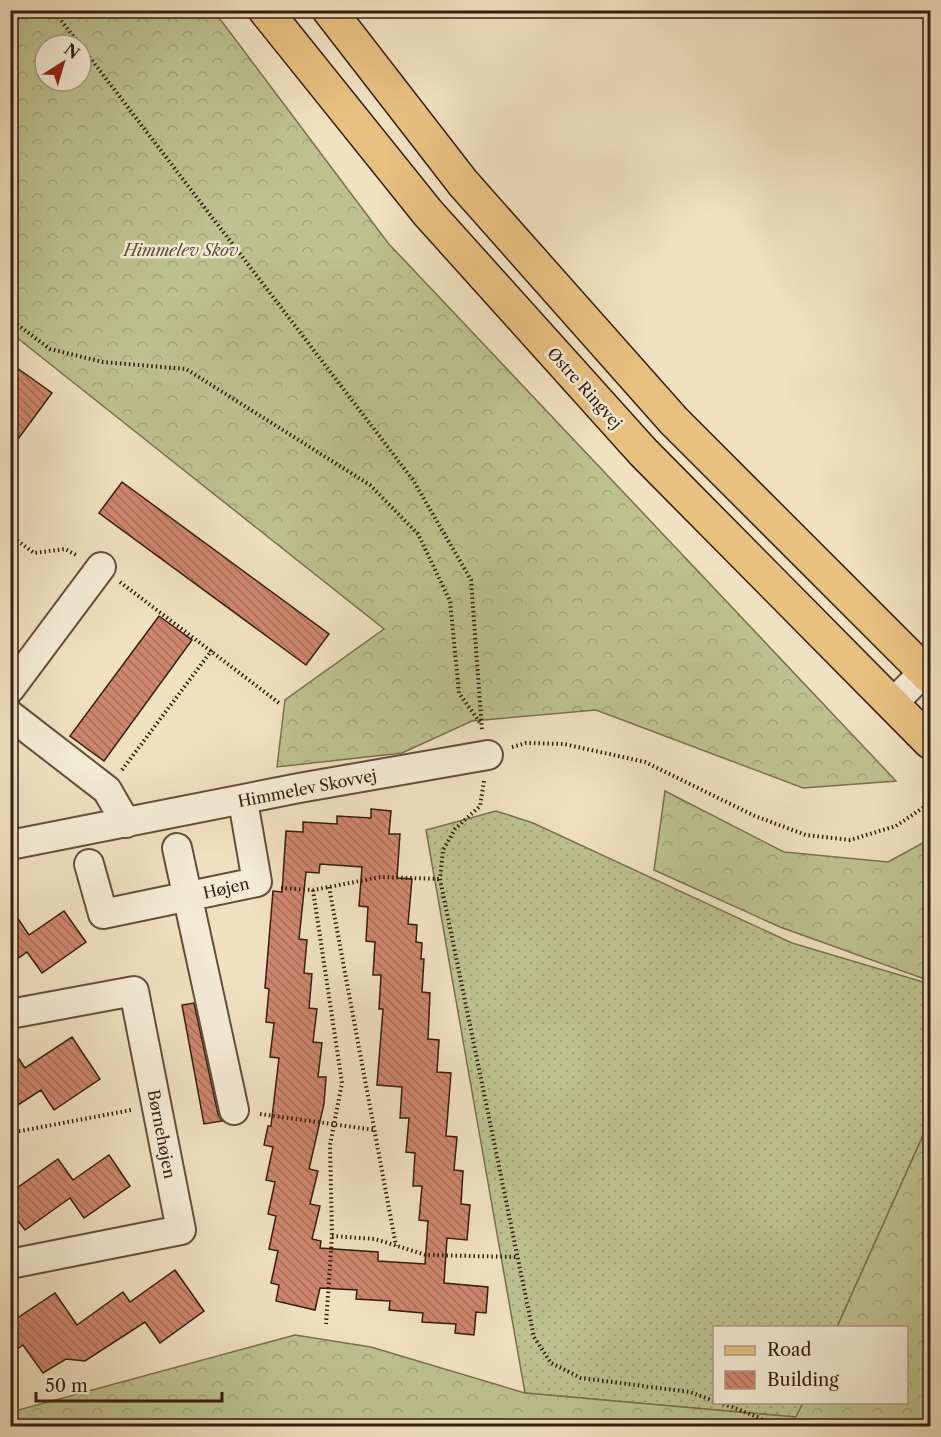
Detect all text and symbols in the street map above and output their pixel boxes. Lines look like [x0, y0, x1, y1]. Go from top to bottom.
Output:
north arrow [33, 33, 93, 93]
text: N [60, 39, 84, 63]
park label: Himmelev Skov [122, 240, 239, 260]
street label: Østre Ringvej [543, 343, 627, 433]
street label: Himmelev Skovvej [236, 765, 378, 811]
street label: Højen [201, 873, 251, 903]
street label: Børnehøjen [144, 1088, 180, 1180]
legend [713, 1326, 908, 1404]
text: Road [767, 1339, 812, 1361]
scale bar [36, 1365, 222, 1403]
text: Building [767, 1369, 839, 1391]
text: 50 m [45, 1375, 88, 1397]

